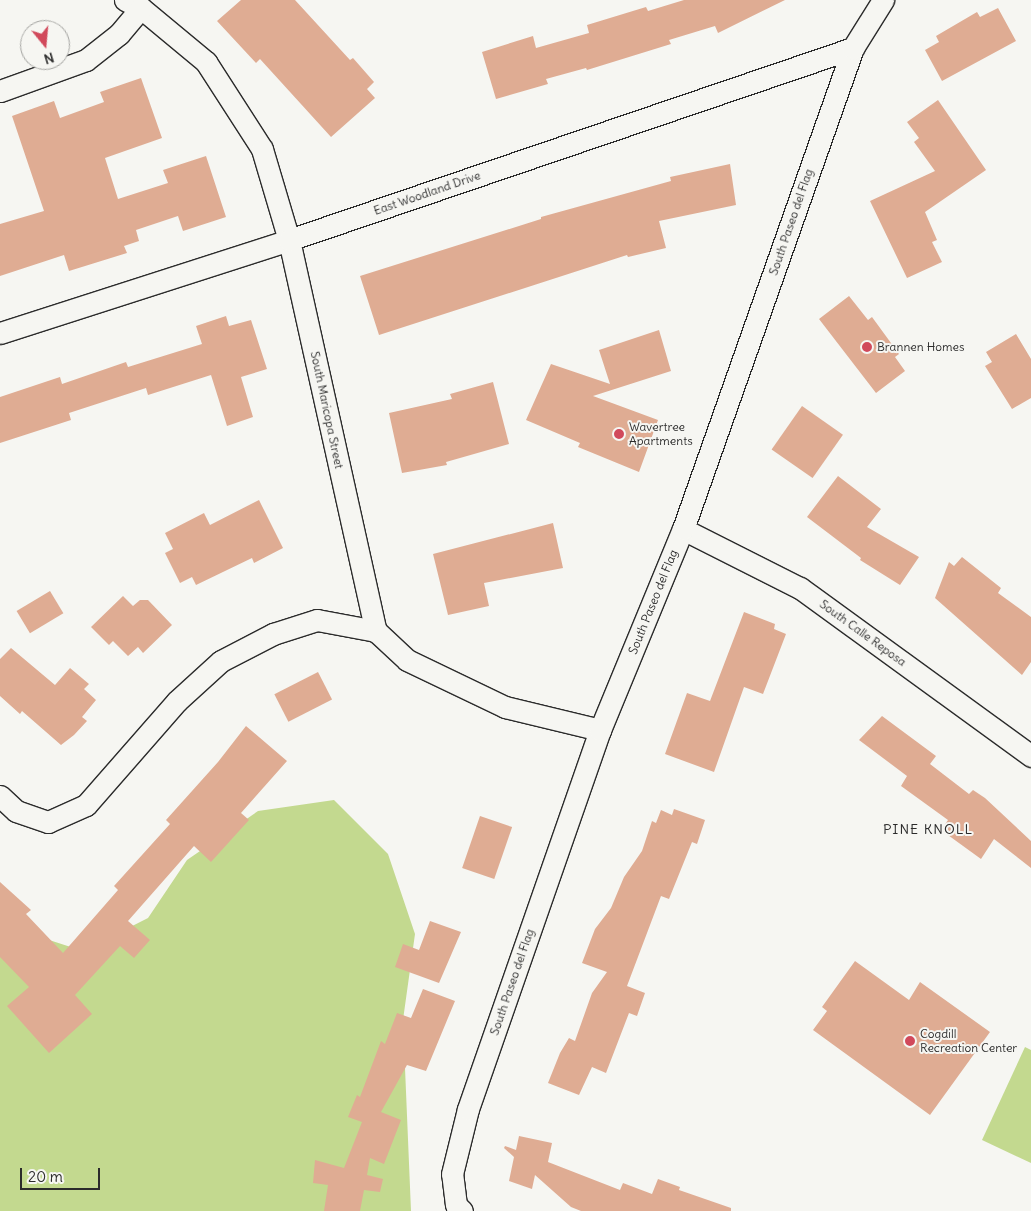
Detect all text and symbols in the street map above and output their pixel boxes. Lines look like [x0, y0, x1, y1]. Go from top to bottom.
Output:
north arrow [20, 20, 70, 70]
text: N [42, 48, 56, 68]
street label: South Paseo del Flag [766, 167, 816, 277]
street label: East Woodland Drive [372, 168, 482, 218]
place label: Brannen Homes [877, 340, 964, 354]
marker: Brannen Homes [861, 341, 873, 353]
street label: South Maricopa Street [308, 350, 346, 470]
place label: Wavertree Apartments [629, 420, 693, 448]
marker: Wavertree Apartments [613, 428, 625, 440]
street label: South Paseo del Flag [625, 548, 681, 656]
street label: South Calle Reposa [817, 597, 909, 669]
district label: PINE KNOLL [882, 821, 974, 837]
street label: South Paseo del Flag [487, 927, 537, 1037]
place label: Cogdill Recreation Center [920, 1027, 1017, 1055]
marker: Cogdill Recreation Center [904, 1035, 916, 1047]
scale bar [22, 1158, 102, 1190]
text: 20 m [28, 1167, 63, 1186]

